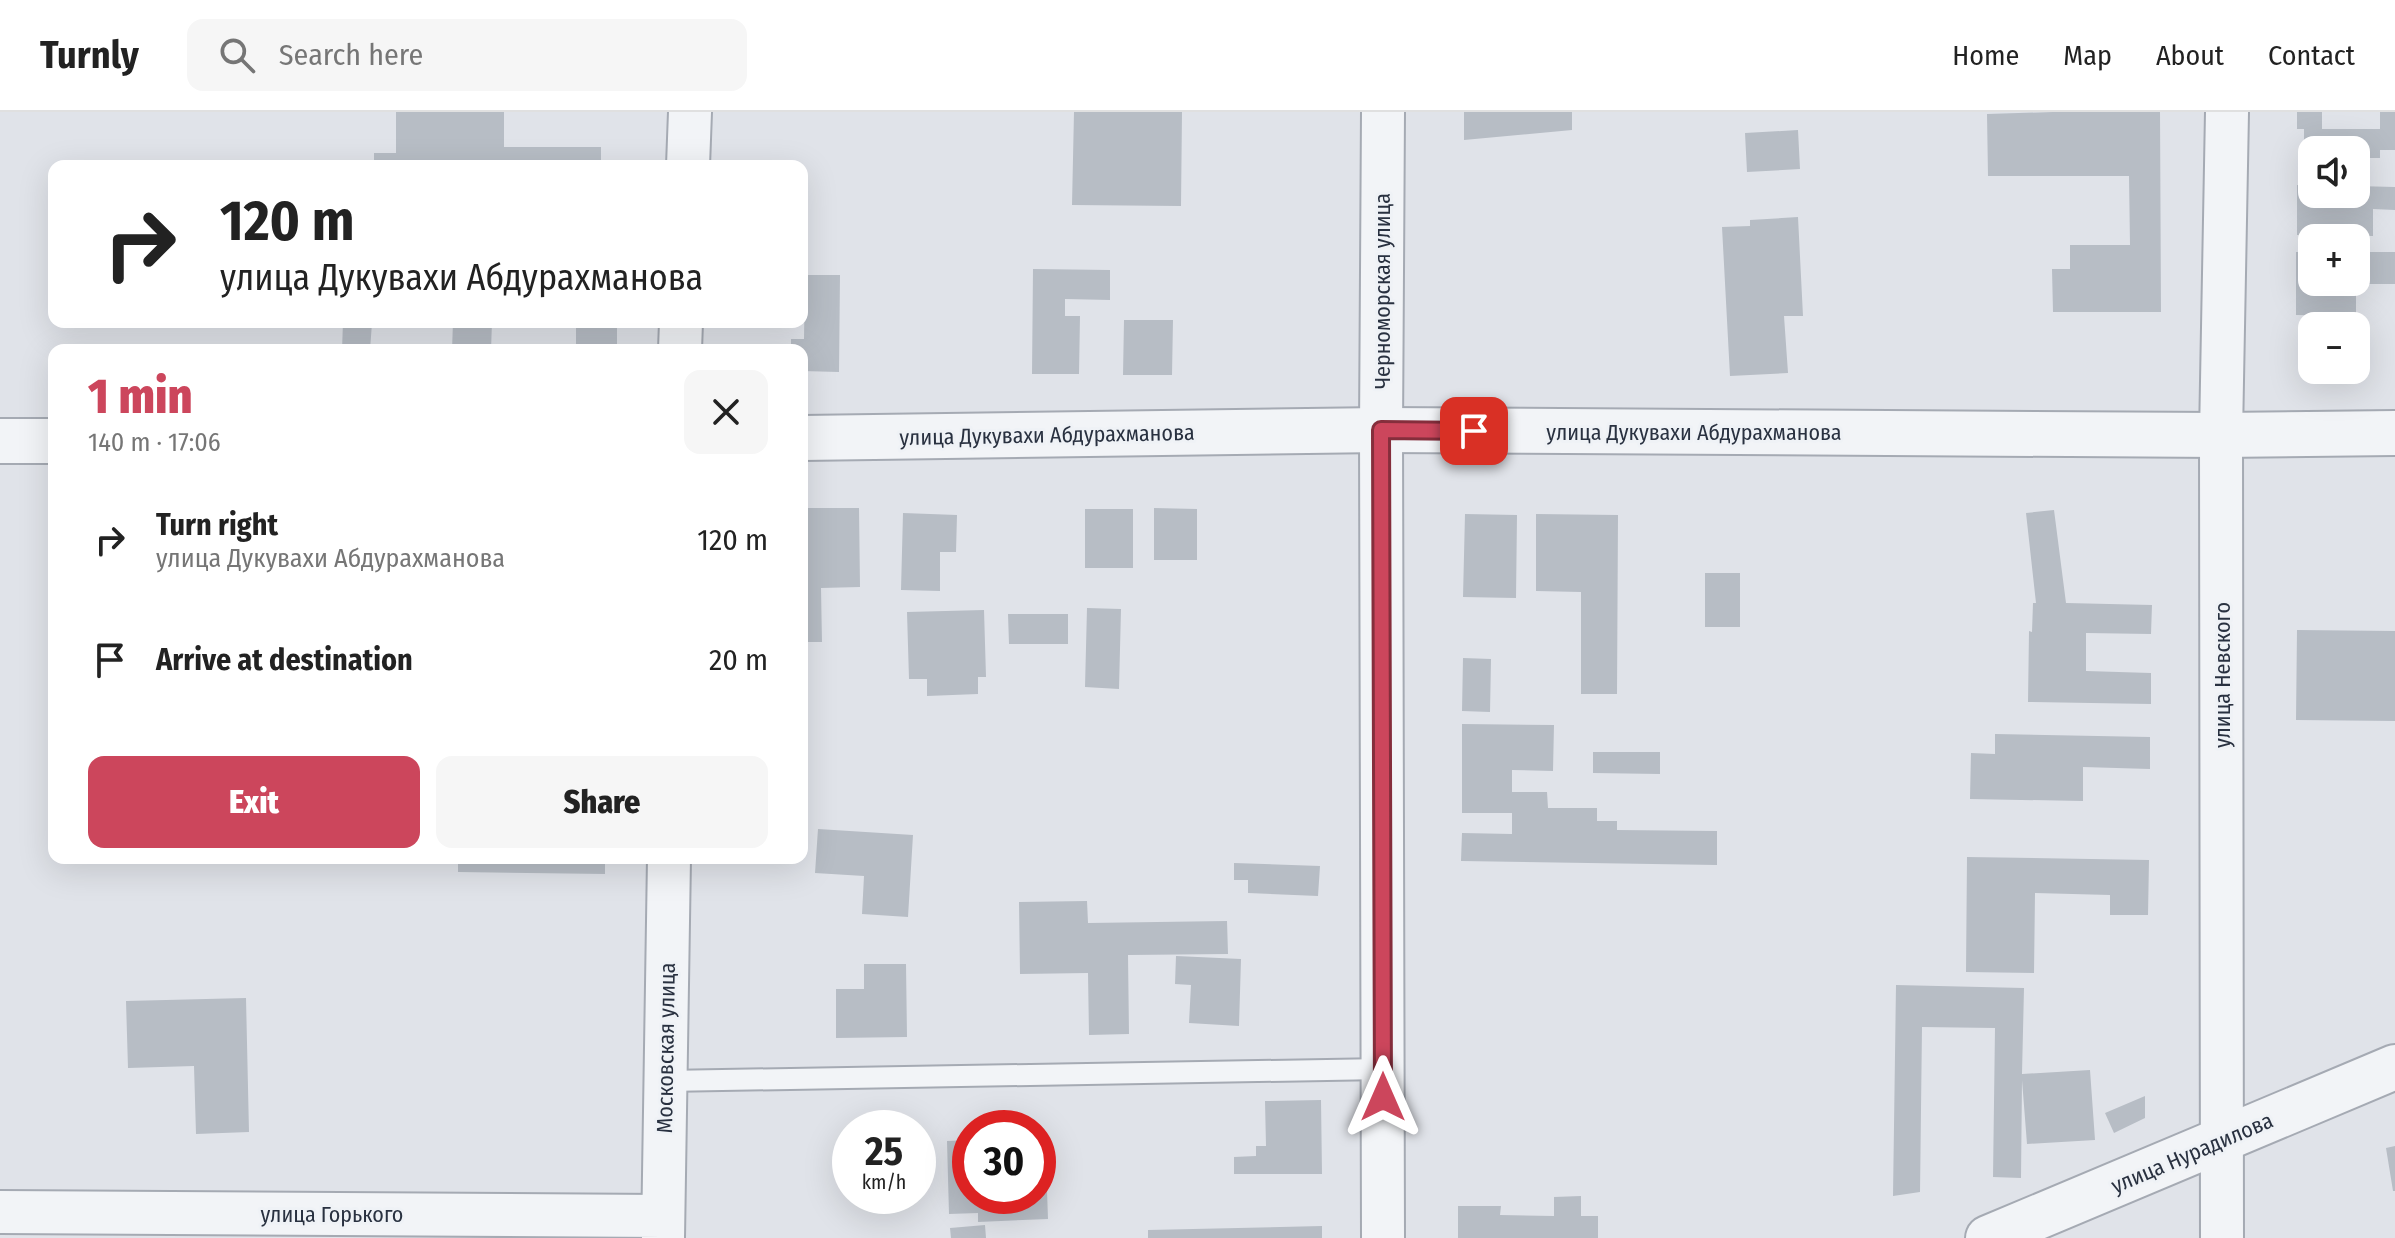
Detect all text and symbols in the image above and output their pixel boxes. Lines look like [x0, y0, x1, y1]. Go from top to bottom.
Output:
search box [187, 19, 747, 91]
text: Turnly [40, 32, 139, 78]
icon: search [215, 33, 259, 77]
text: Search here [279, 37, 423, 73]
text: Home [1952, 39, 2019, 72]
text: Map [2063, 39, 2112, 72]
text: About [2156, 39, 2224, 72]
text: Contact [2268, 39, 2355, 72]
map controls [2298, 136, 2370, 384]
button: sound [2298, 136, 2370, 208]
text: 120 m [220, 188, 355, 255]
icon: right [88, 192, 192, 296]
street label: Черноморская улица [1369, 193, 1396, 389]
button: + [2298, 224, 2370, 296]
text: улица Дукувахи Абдурахманова [220, 256, 703, 300]
button: − [2298, 312, 2370, 384]
text: 1 min [88, 368, 192, 426]
button: close [684, 370, 768, 454]
pin [1440, 397, 1508, 465]
icon: arrive [1452, 409, 1496, 453]
street label: улица Дукувахи Абдурахманова [899, 419, 1195, 451]
street label: улица Дукувахи Абдурахманова [1546, 419, 1842, 446]
text: 140 m · 17:06 [88, 427, 221, 458]
text: Turn right [156, 507, 278, 543]
icon: right [88, 518, 132, 562]
text: 120 m [697, 522, 768, 558]
text: улица Дукувахи Абдурахманова [156, 543, 505, 574]
street label: улица Невского [2209, 602, 2236, 748]
icon: arrive [88, 638, 132, 682]
text: Arrive at destination [156, 642, 413, 678]
text: 20 m [709, 642, 768, 678]
button: Exit [88, 756, 420, 848]
button: Share [436, 756, 768, 848]
street label: Московская улица [651, 962, 681, 1134]
position arrow [1341, 1055, 1425, 1139]
street label: улица Нурадилова [2107, 1107, 2277, 1199]
speed limit sign: 30 [952, 1110, 1056, 1214]
text: 25 [865, 1128, 903, 1176]
text: km/h [862, 1170, 906, 1194]
street label: улица Горького [261, 1201, 403, 1228]

